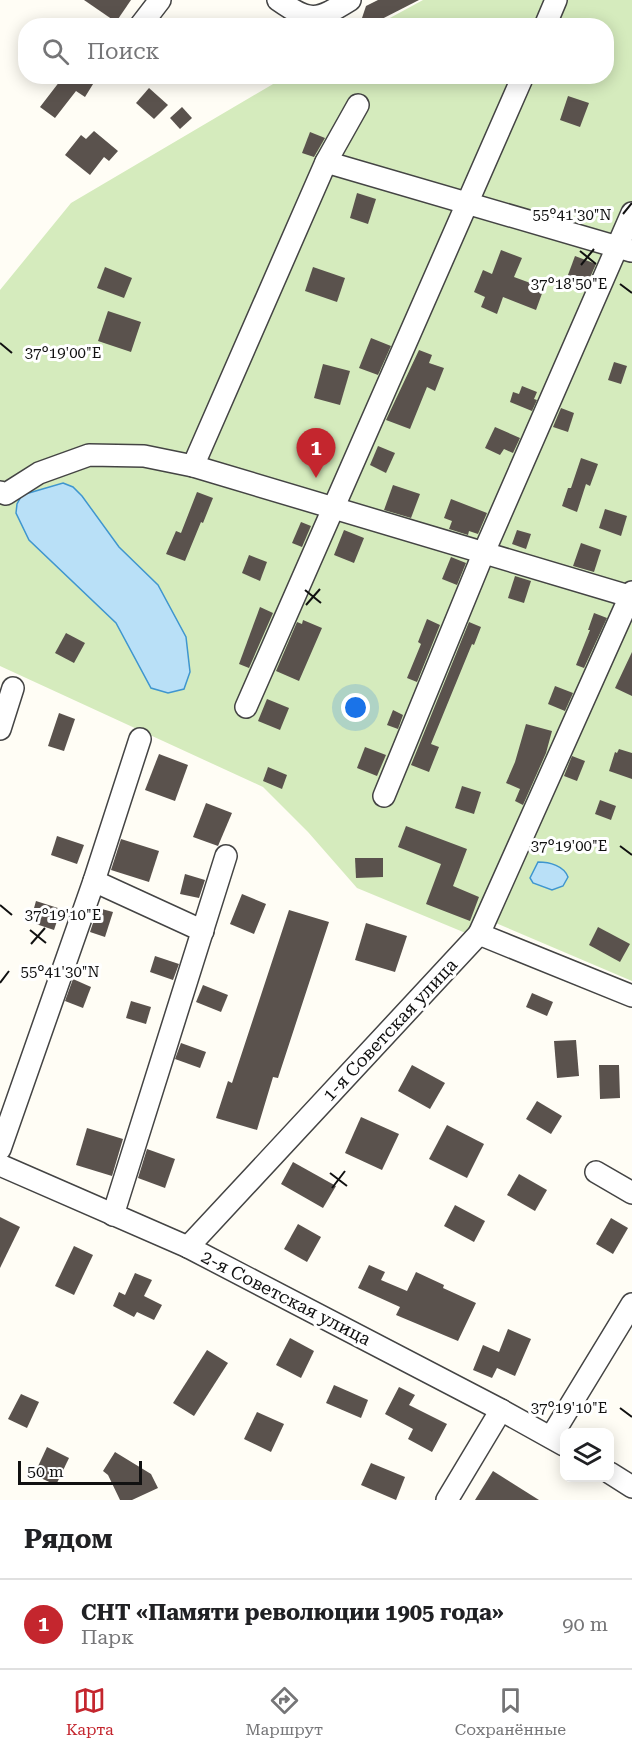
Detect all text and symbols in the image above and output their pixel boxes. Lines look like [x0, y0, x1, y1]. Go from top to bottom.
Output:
search box [18, 18, 614, 84]
icon: search [39, 35, 72, 68]
text: Поиск [87, 39, 159, 64]
text: 55°41'30"N [532, 206, 612, 224]
text: 37°18'50"E [531, 275, 607, 293]
text: 37°19'00"E [25, 344, 101, 362]
pin: 1 [296, 428, 336, 478]
your location [341, 693, 370, 722]
text: 37°19'00"E [531, 837, 607, 855]
text: 37°19'10"E [25, 906, 101, 924]
street label: 1-я Советская улица [318, 954, 461, 1105]
text: 55°41'30"N [20, 963, 100, 981]
street label: 2-я Советская улица [198, 1246, 375, 1350]
text: 37°19'10"E [531, 1399, 607, 1417]
map controls [560, 1428, 614, 1482]
button: layers [560, 1428, 614, 1482]
scale bar [18, 1458, 142, 1486]
text: 50 m [27, 1462, 64, 1481]
text: Рядом [24, 1524, 113, 1554]
text: СНТ «Памяти революции 1905 года» [81, 1600, 504, 1625]
text: 1 [38, 1612, 49, 1636]
text: 90 m [562, 1612, 608, 1636]
text: Парк [81, 1625, 134, 1649]
tab: Карта [66, 1684, 114, 1739]
tab: Маршрут [246, 1684, 323, 1739]
tab: Сохранённые [455, 1684, 566, 1739]

